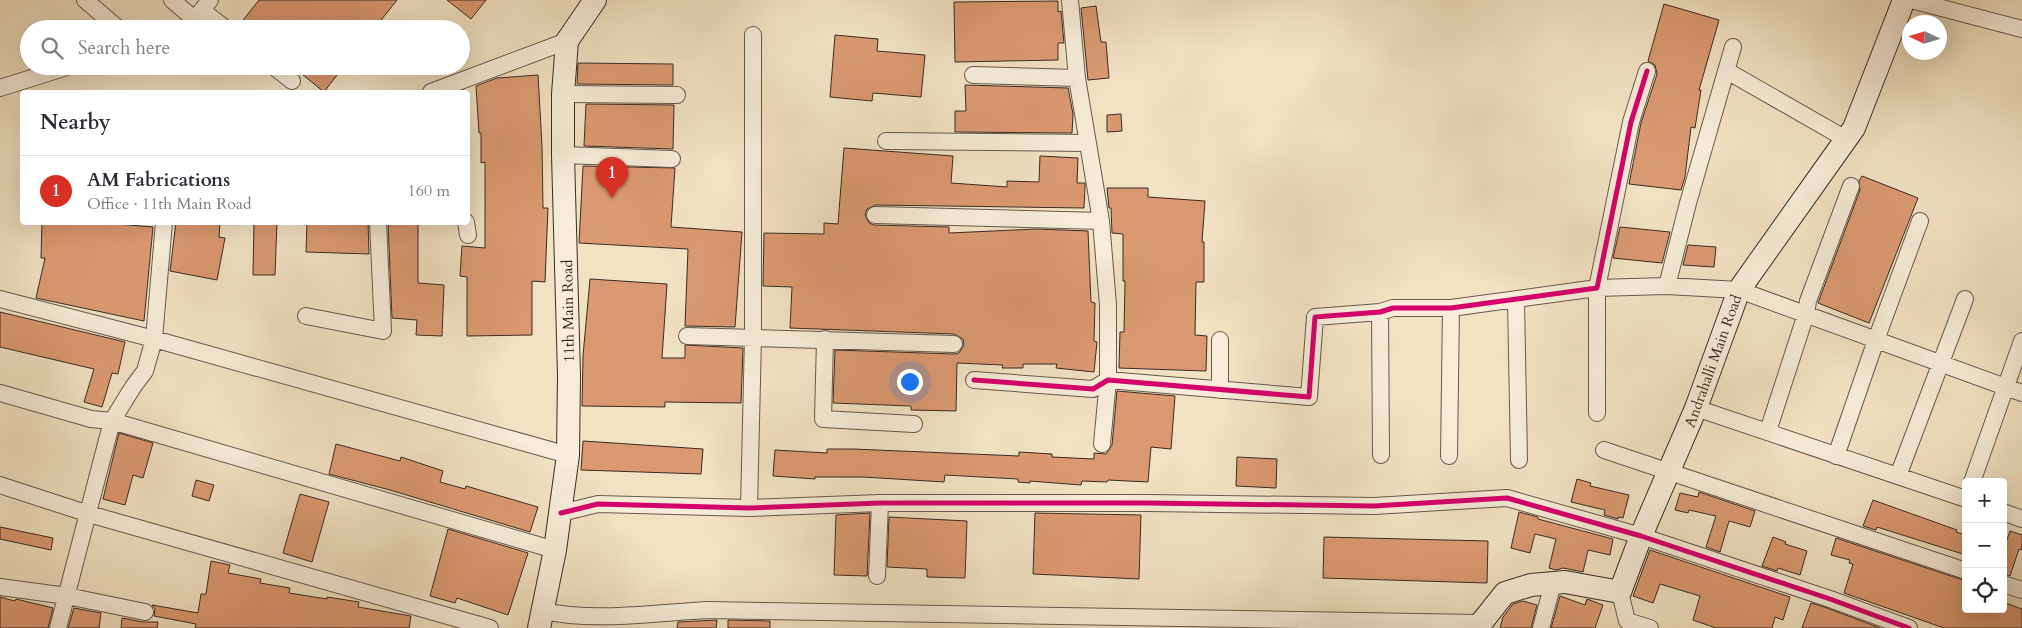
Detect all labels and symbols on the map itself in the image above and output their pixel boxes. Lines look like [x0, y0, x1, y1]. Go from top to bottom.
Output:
north arrow [1902, 15, 1947, 60]
pin: 1 [596, 157, 628, 198]
street label: 11th Main Road [557, 259, 579, 363]
street label: Andrahalli Main Road [1680, 292, 1746, 430]
your location [897, 369, 923, 395]

